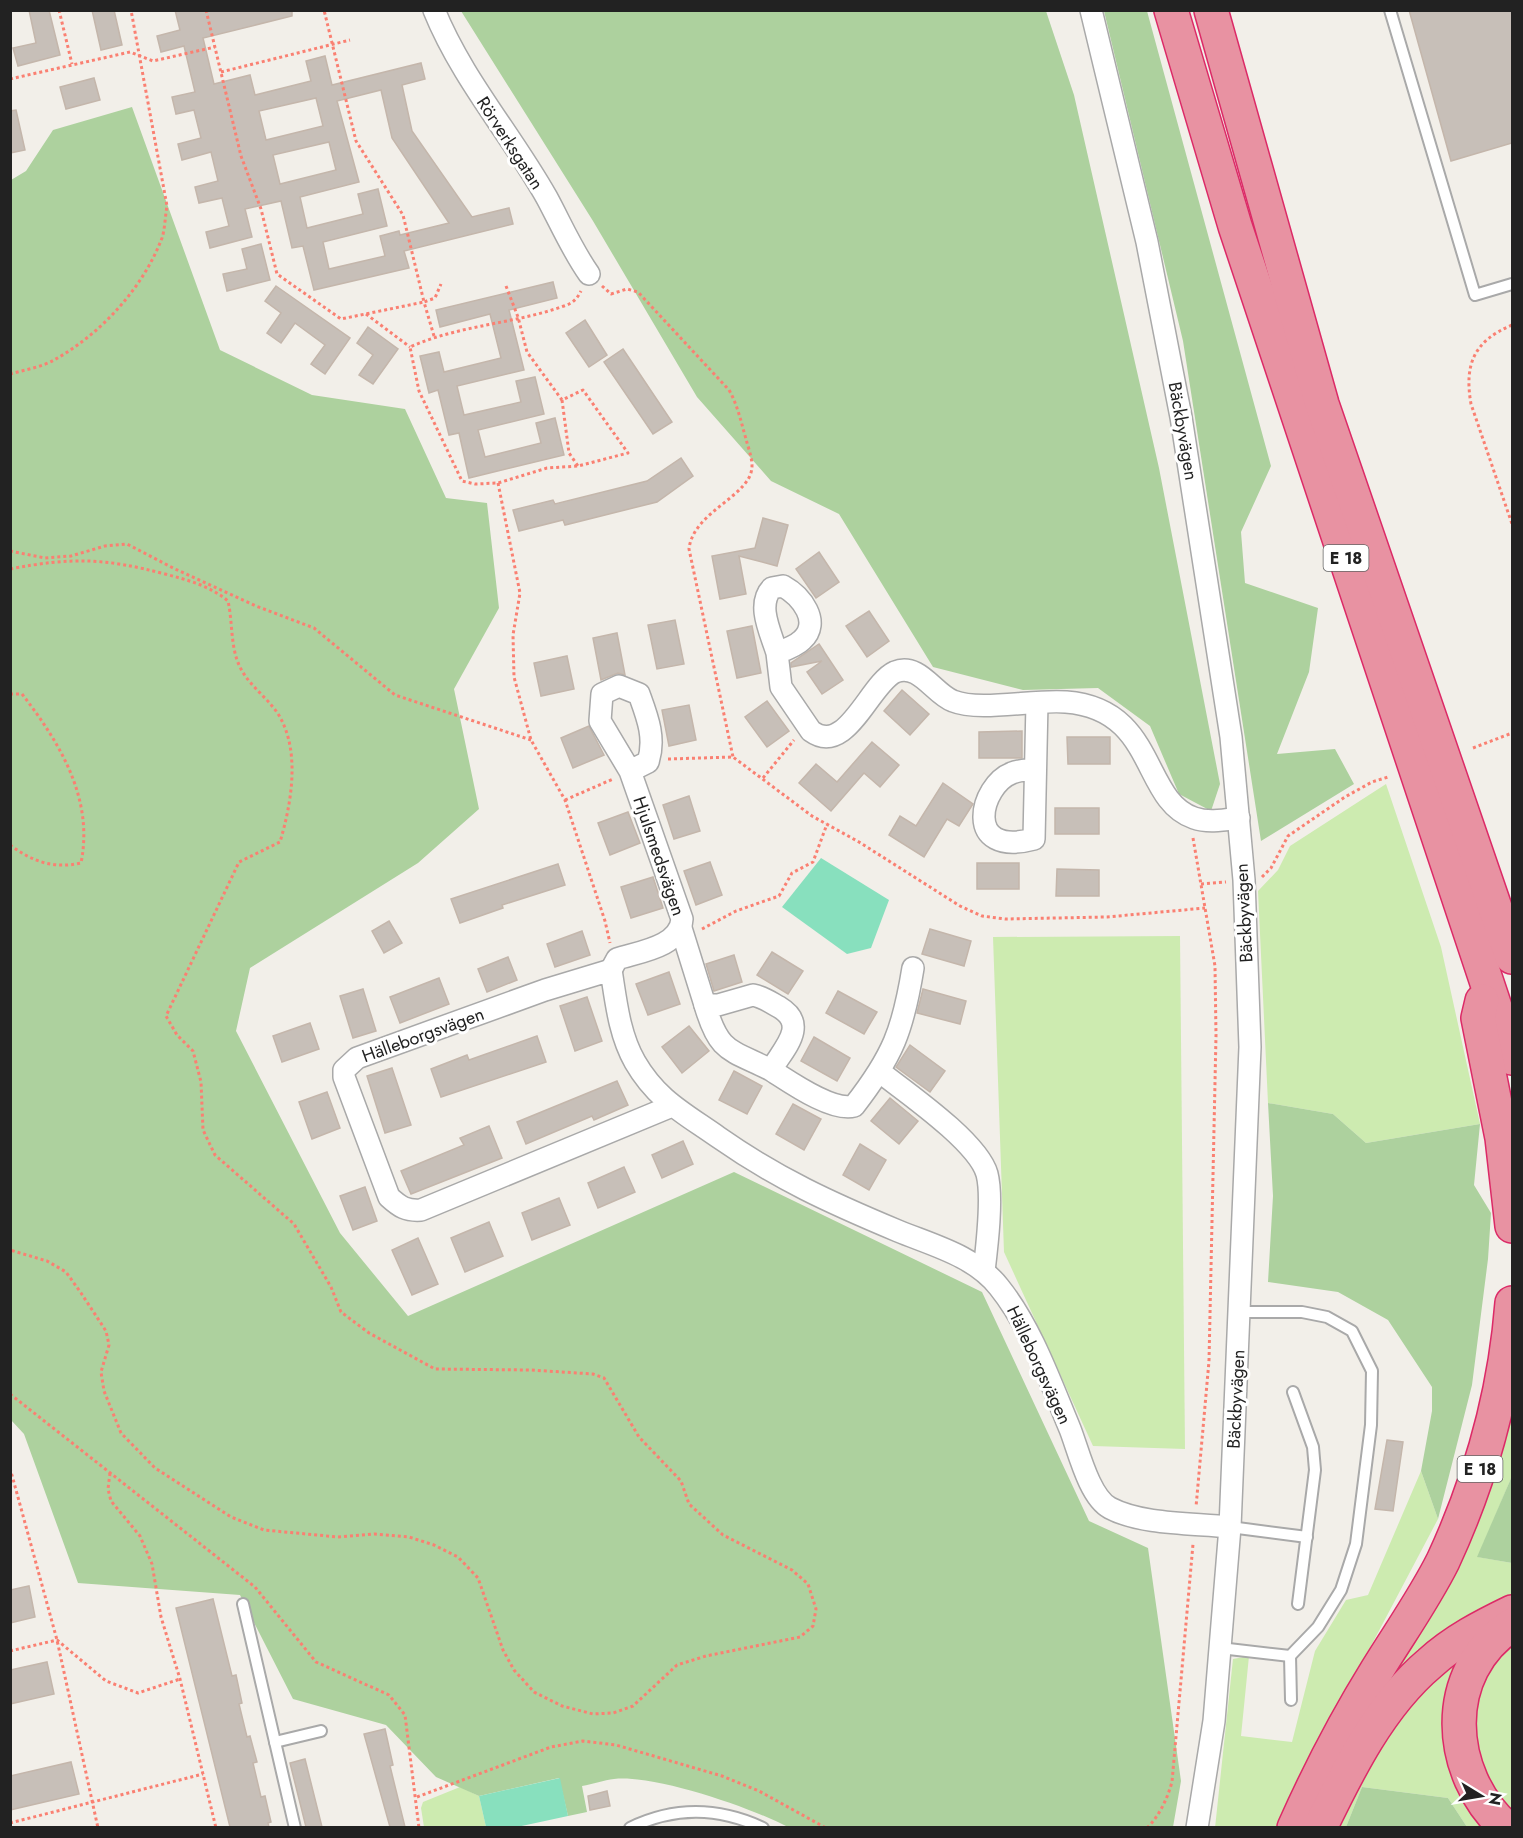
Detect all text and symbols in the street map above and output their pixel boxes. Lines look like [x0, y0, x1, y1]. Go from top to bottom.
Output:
street label: Rörverksgatan [470, 91, 550, 195]
street label: Bäckbyvägen [1162, 380, 1204, 482]
road number: E 18 [1324, 545, 1368, 571]
street label: Hjulsmedsvägen [626, 793, 692, 919]
street label: Bäckbyvägen [1228, 863, 1260, 963]
street label: Hälleborgsvägen [358, 1001, 488, 1069]
street label: Hälleborgsvägen [1000, 1301, 1078, 1429]
street label: Bäckbyvägen [1220, 1349, 1252, 1449]
road number: E 18 [1458, 1456, 1502, 1482]
north arrow [1451, 1766, 1511, 1826]
text: N [1483, 1790, 1508, 1807]

